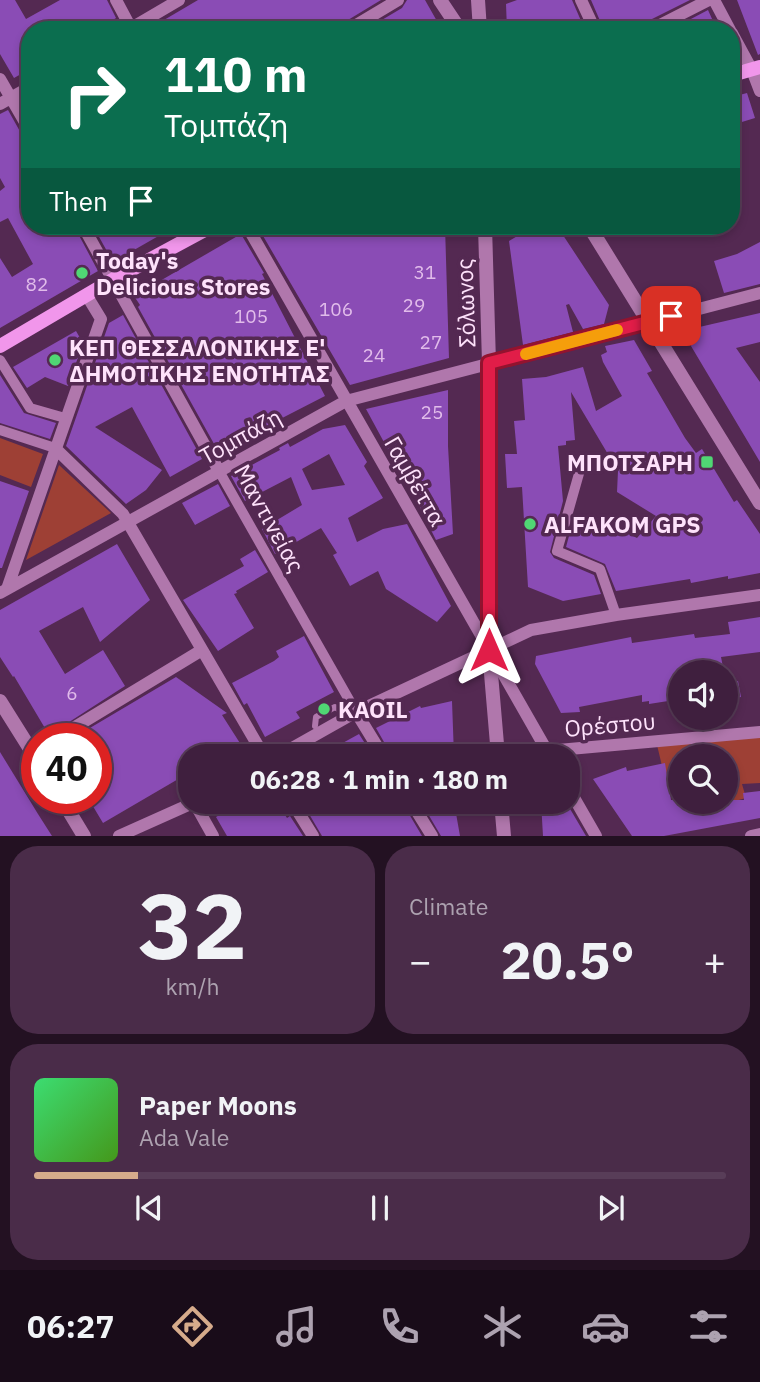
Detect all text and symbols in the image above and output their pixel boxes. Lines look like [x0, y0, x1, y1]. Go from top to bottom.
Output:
text: 110 m [164, 42, 308, 105]
icon: right [49, 49, 140, 140]
text: Τομπάζη [164, 104, 288, 146]
icon: arrive [122, 182, 160, 220]
text: Then [49, 184, 108, 218]
place label: Today's Delicious Stores [96, 245, 270, 301]
street label: Σόλωνος [448, 258, 482, 348]
house number: 31 [414, 260, 436, 284]
marker: Today's Delicious Stores [74, 265, 90, 281]
house number: 82 [26, 272, 48, 296]
pin [641, 286, 701, 346]
house number: 29 [403, 293, 425, 317]
house number: 106 [319, 297, 353, 321]
icon: arrive [652, 297, 690, 335]
house number: 105 [234, 304, 268, 328]
house number: 27 [420, 330, 442, 354]
place label: ΚΕΠ ΘΕΣΣΑΛΟΝΙΚΗΣ Ε' ΔΗΜΟΤΙΚΗΣ ΕΝΟΤΗΤΑΣ [69, 332, 330, 388]
house number: 24 [363, 343, 385, 367]
marker: ΚΕΠ ΘΕΣΣΑΛΟΝΙΚΗΣ Ε' ΔΗΜΟΤΙΚΗΣ ΕΝΟΤΗΤΑΣ [47, 352, 63, 368]
house number: 25 [421, 400, 443, 424]
street label: Τομπάζη [194, 401, 286, 471]
street label: Γαμβέττα [378, 431, 454, 531]
place label: ΜΠΟΤΣΑΡΗ [567, 447, 693, 477]
marker: ΜΠΟΤΣΑΡΗ [699, 454, 715, 470]
street label: Μαντινείας [228, 459, 312, 577]
place label: ALFAKOM GPS [544, 509, 701, 539]
marker: ALFAKOM GPS [522, 516, 538, 532]
position arrow [452, 613, 526, 687]
map controls [668, 660, 738, 814]
button: sound [668, 660, 738, 730]
house number: 6 [66, 681, 78, 705]
place label: KAOIL [338, 694, 408, 724]
marker: KAOIL [316, 701, 332, 717]
street label: Ορέστου [563, 705, 657, 743]
speed limit sign: 40 [21, 723, 112, 814]
button: search [668, 744, 738, 814]
text: 06:28 · 1 min · 180 m [250, 762, 508, 796]
text: 32 [138, 866, 247, 984]
text: Climate [409, 891, 488, 921]
text: 20.5° [500, 926, 635, 993]
text: − [409, 936, 432, 985]
text: + [703, 936, 726, 985]
text: km/h [165, 971, 220, 1001]
text: Paper Moons [139, 1088, 297, 1122]
text: Ada Vale [139, 1122, 229, 1152]
icon: previous [130, 1189, 168, 1227]
icon: pause [361, 1189, 399, 1227]
icon: next [592, 1189, 630, 1227]
icon: directions [168, 1302, 217, 1351]
icon: music [272, 1302, 321, 1351]
icon: phone [375, 1302, 424, 1351]
icon: climate [478, 1302, 527, 1351]
icon: car [581, 1302, 630, 1351]
icon: filters [684, 1302, 733, 1351]
text: 06:27 [27, 1305, 114, 1347]

